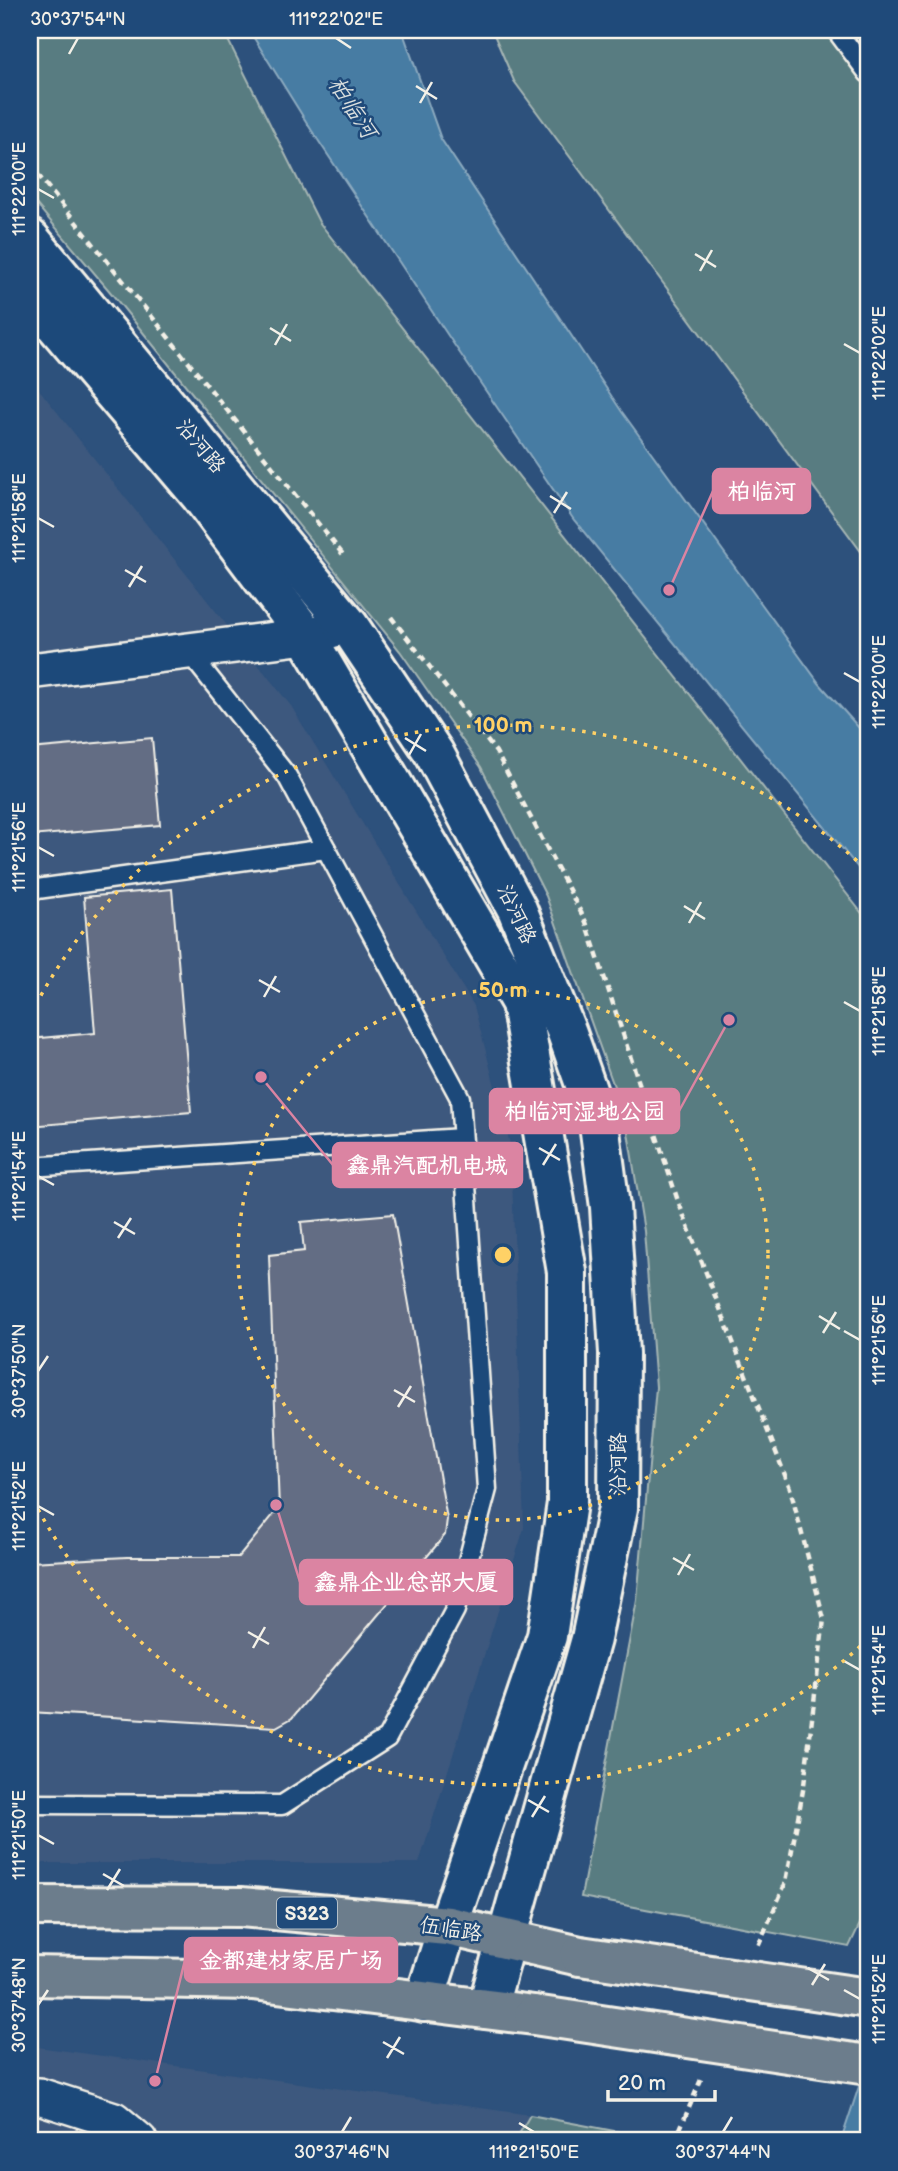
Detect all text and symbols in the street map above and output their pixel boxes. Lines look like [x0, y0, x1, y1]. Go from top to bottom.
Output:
text: 30°37'54"N [30, 9, 126, 30]
text: 111°22'02"E [289, 9, 383, 30]
water label: 柏临河 [322, 71, 385, 147]
text: 111°22'00"E [9, 142, 30, 236]
text: 111°22'02"E [869, 306, 890, 400]
street label: 沿河路 [171, 414, 230, 478]
callout: 柏临河 [713, 469, 810, 513]
text: 111°21'58"E [9, 473, 30, 563]
text: 柏临河 [728, 478, 797, 506]
text: 111°22'00"E [869, 635, 890, 729]
text: 100 m [474, 713, 532, 738]
text: 111°21'56"E [9, 802, 30, 892]
street label: 沿河路 [492, 880, 541, 948]
text: 111°21'58"E [869, 966, 890, 1056]
text: 50 m [479, 978, 527, 1003]
callout: 柏临河湿地公园 [490, 1089, 679, 1133]
text: 柏临河湿地公园 [505, 1098, 666, 1126]
text: 111°21'54"E [9, 1131, 30, 1221]
callout: 鑫鼎汽配机电城 [333, 1143, 522, 1187]
text: 鑫鼎汽配机电城 [347, 1152, 508, 1180]
centre of rings [491, 1243, 515, 1267]
text: 111°21'56"E [869, 1295, 890, 1385]
text: 30°37'50"N [9, 1323, 30, 1419]
street label: 沿河路 [606, 1433, 631, 1496]
text: 111°21'52"E [9, 1461, 30, 1551]
callout: 鑫鼎企业总部大厦 [300, 1560, 512, 1604]
text: 鑫鼎企业总部大厦 [314, 1569, 498, 1597]
text: 111°21'54"E [869, 1625, 890, 1715]
text: 111°21'50"E [9, 1790, 30, 1880]
road number: S323 [277, 1898, 337, 1928]
street label: 伍临路 [418, 1912, 484, 1947]
callout: 金都建材家居广场 [185, 1938, 397, 1982]
text: 金都建材家居广场 [199, 1947, 383, 1975]
text: 111°21'52"E [869, 1954, 890, 2044]
text: 30°37'48"N [9, 1957, 30, 2053]
scale bar [608, 2059, 714, 2103]
text: 20 m [618, 2071, 666, 2096]
text: 30°37'46"N [294, 2142, 390, 2163]
text: 111°21'50"E [489, 2142, 579, 2163]
text: 30°37'44"N [675, 2142, 771, 2163]

